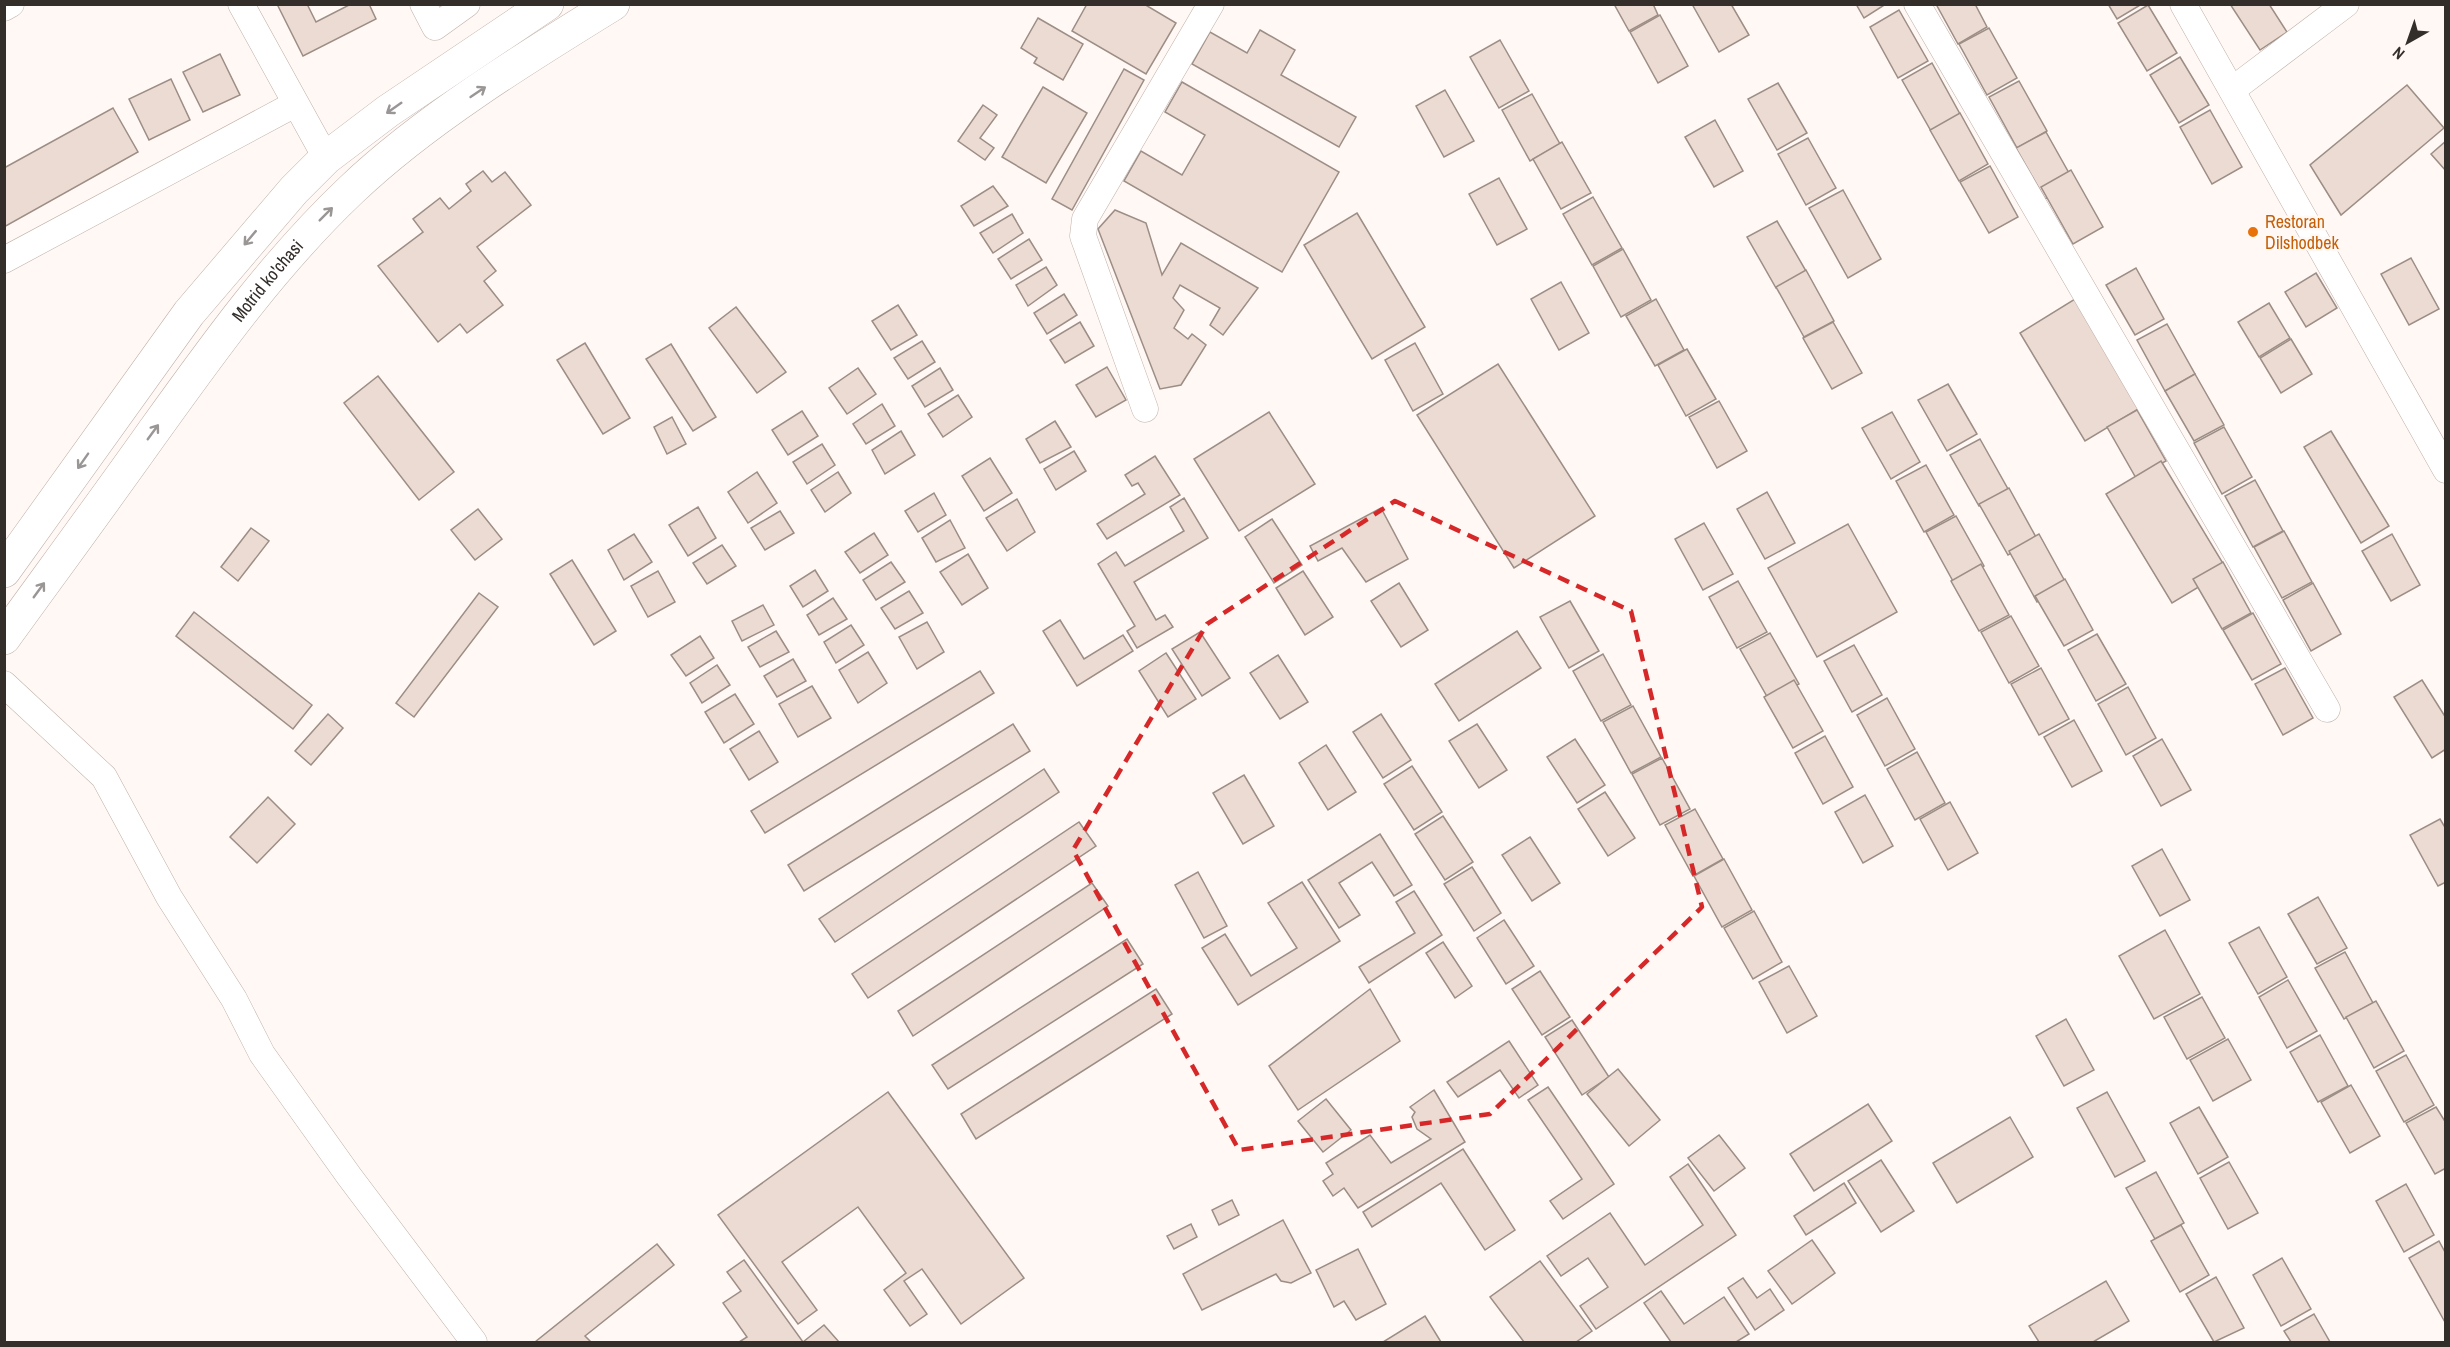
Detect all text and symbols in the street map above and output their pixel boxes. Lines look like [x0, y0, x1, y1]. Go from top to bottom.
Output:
north arrow [2378, 12, 2438, 72]
text: N [2388, 42, 2409, 65]
one-way arrow [469, 86, 486, 98]
one-way arrow [386, 102, 402, 114]
one-way arrow [319, 207, 334, 222]
place label: Restoran Dilshodbek [2265, 209, 2339, 255]
marker: Restoran Dilshodbek [2246, 225, 2260, 239]
one-way arrow [243, 230, 257, 245]
street label: Motrid ko'chasi [226, 234, 309, 327]
one-way arrow [147, 425, 159, 441]
one-way arrow [77, 453, 89, 469]
one-way arrow [33, 583, 45, 599]

